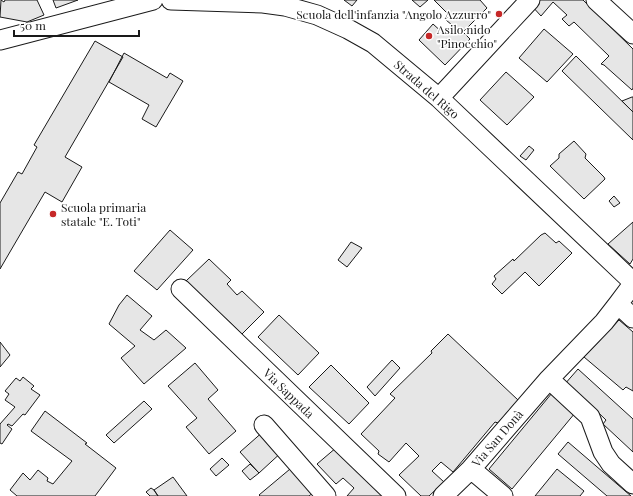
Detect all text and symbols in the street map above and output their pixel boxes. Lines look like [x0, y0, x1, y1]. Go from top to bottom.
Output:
place label: Scuola dell'infanzia "Angolo Azzurro" [296, 6, 491, 22]
marker: Scuola dell'infanzia "Angolo Azzurro" [494, 9, 504, 19]
scale bar [14, 12, 139, 38]
text: 50 m [20, 17, 46, 33]
place label: Asilo nido "Pinocchio" [436, 21, 497, 51]
marker: Asilo nido "Pinocchio" [424, 31, 434, 41]
street label: Strada del Rigo [391, 56, 463, 122]
place label: Scuola primaria statale "E. Toti" [61, 199, 146, 229]
marker: Scuola primaria statale "E. Toti" [48, 209, 58, 219]
street label: Via Sappada [259, 364, 318, 421]
street label: Via San Donà [467, 406, 526, 471]

